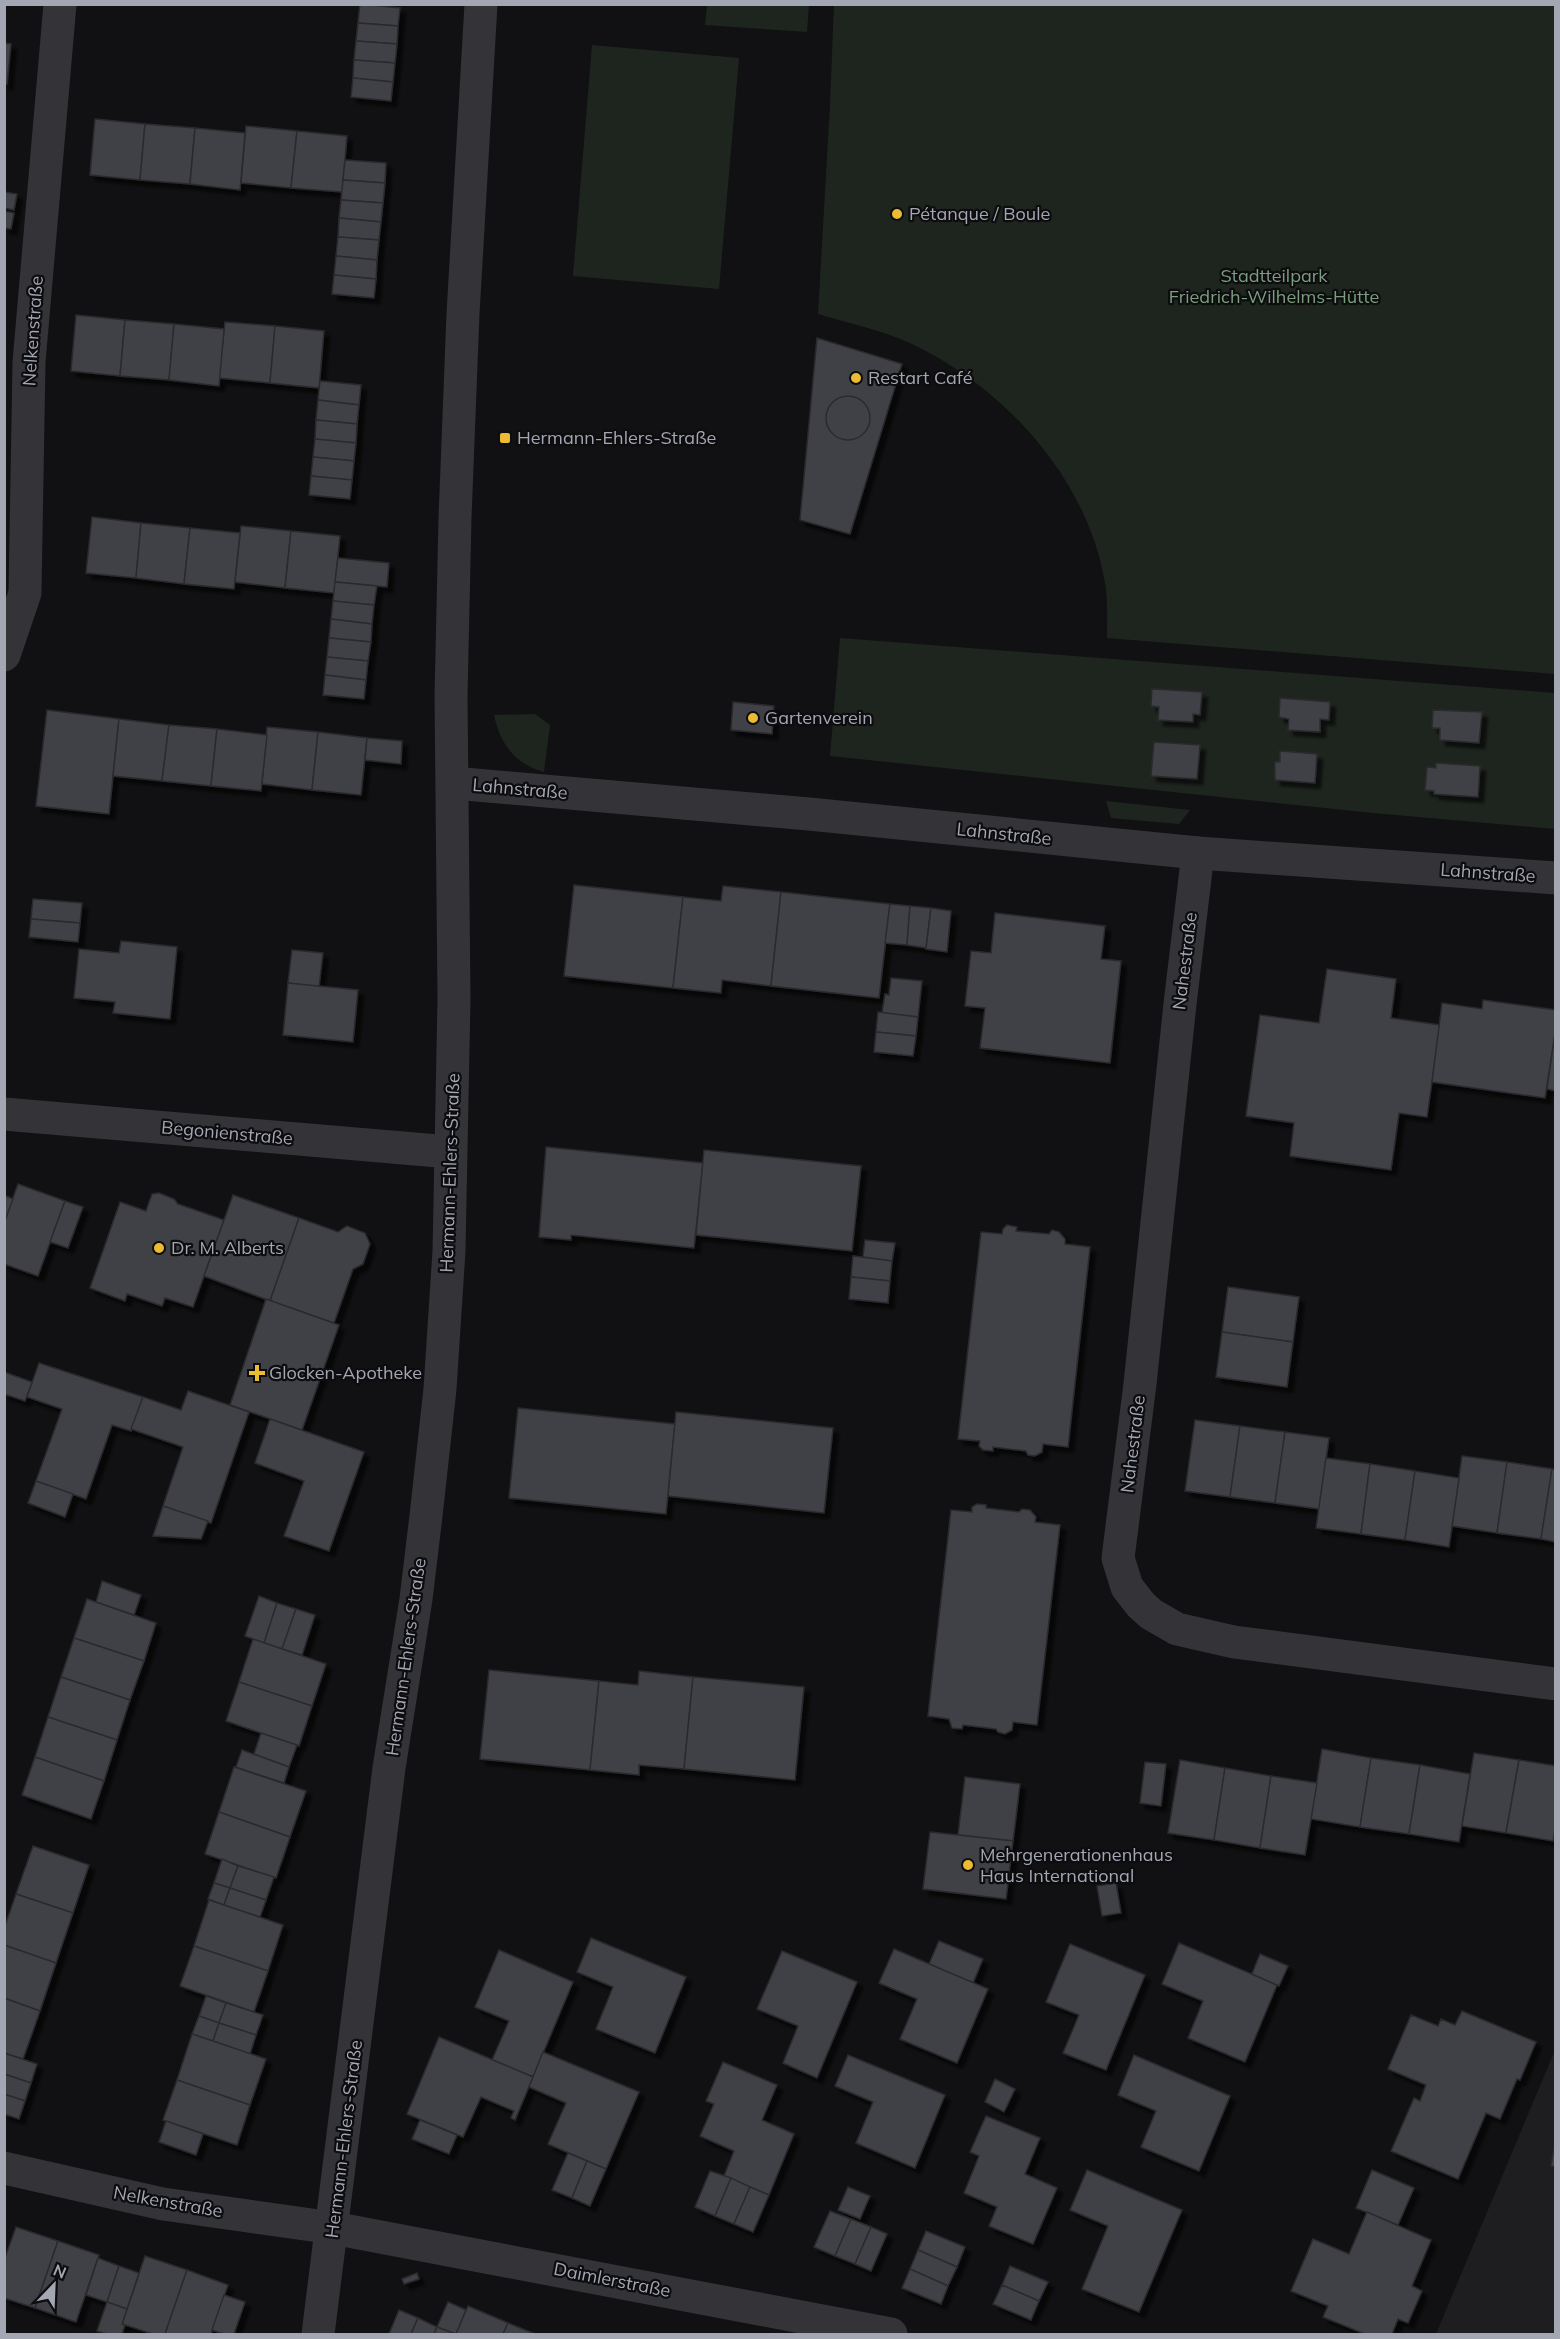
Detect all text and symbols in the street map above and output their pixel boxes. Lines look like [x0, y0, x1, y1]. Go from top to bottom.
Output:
place label: Pétanque / Boule [909, 202, 1050, 225]
marker: Pétanque / Boule [890, 207, 904, 221]
park label: Stadtteilpark Friedrich-Wilhelms-Hütte [1169, 264, 1379, 308]
street label: Nelkenstraße [17, 275, 48, 387]
place label: Restart Café [868, 366, 972, 389]
marker: Restart Café [849, 371, 863, 385]
place label: Hermann-Ehlers-Straße [517, 426, 716, 449]
marker: Hermann-Ehlers-Straße [498, 431, 512, 445]
place label: Gartenverein [765, 706, 873, 729]
marker: Gartenverein [746, 711, 760, 725]
street label: Lahnstraße [472, 773, 569, 804]
street label: Lahnstraße [955, 817, 1053, 850]
street label: Lahnstraße [1440, 858, 1536, 887]
street label: Nahestraße [1167, 911, 1202, 1011]
street label: Hermann-Ehlers-Straße [435, 1073, 464, 1273]
street label: Begonienstraße [160, 1115, 294, 1150]
place label: Dr. M. Alberts [171, 1236, 284, 1259]
marker: Dr. M. Alberts [152, 1241, 166, 1255]
place label: Glocken-Apotheke [269, 1361, 422, 1384]
marker: Glocken-Apotheke [250, 1366, 264, 1380]
street label: Nahestraße [1115, 1394, 1150, 1494]
street label: Hermann-Ehlers-Straße [380, 1557, 431, 1757]
place label: Mehrgenerationenhaus Haus International [980, 1843, 1173, 1887]
marker: Mehrgenerationenhaus Haus International [961, 1858, 975, 1872]
street label: Hermann-Ehlers-Straße [320, 2039, 367, 2239]
street label: Nelkenstraße [112, 2181, 224, 2222]
north arrow [24, 2255, 84, 2315]
street label: Daimlerstraße [552, 2257, 672, 2302]
text: N [50, 2260, 69, 2283]

